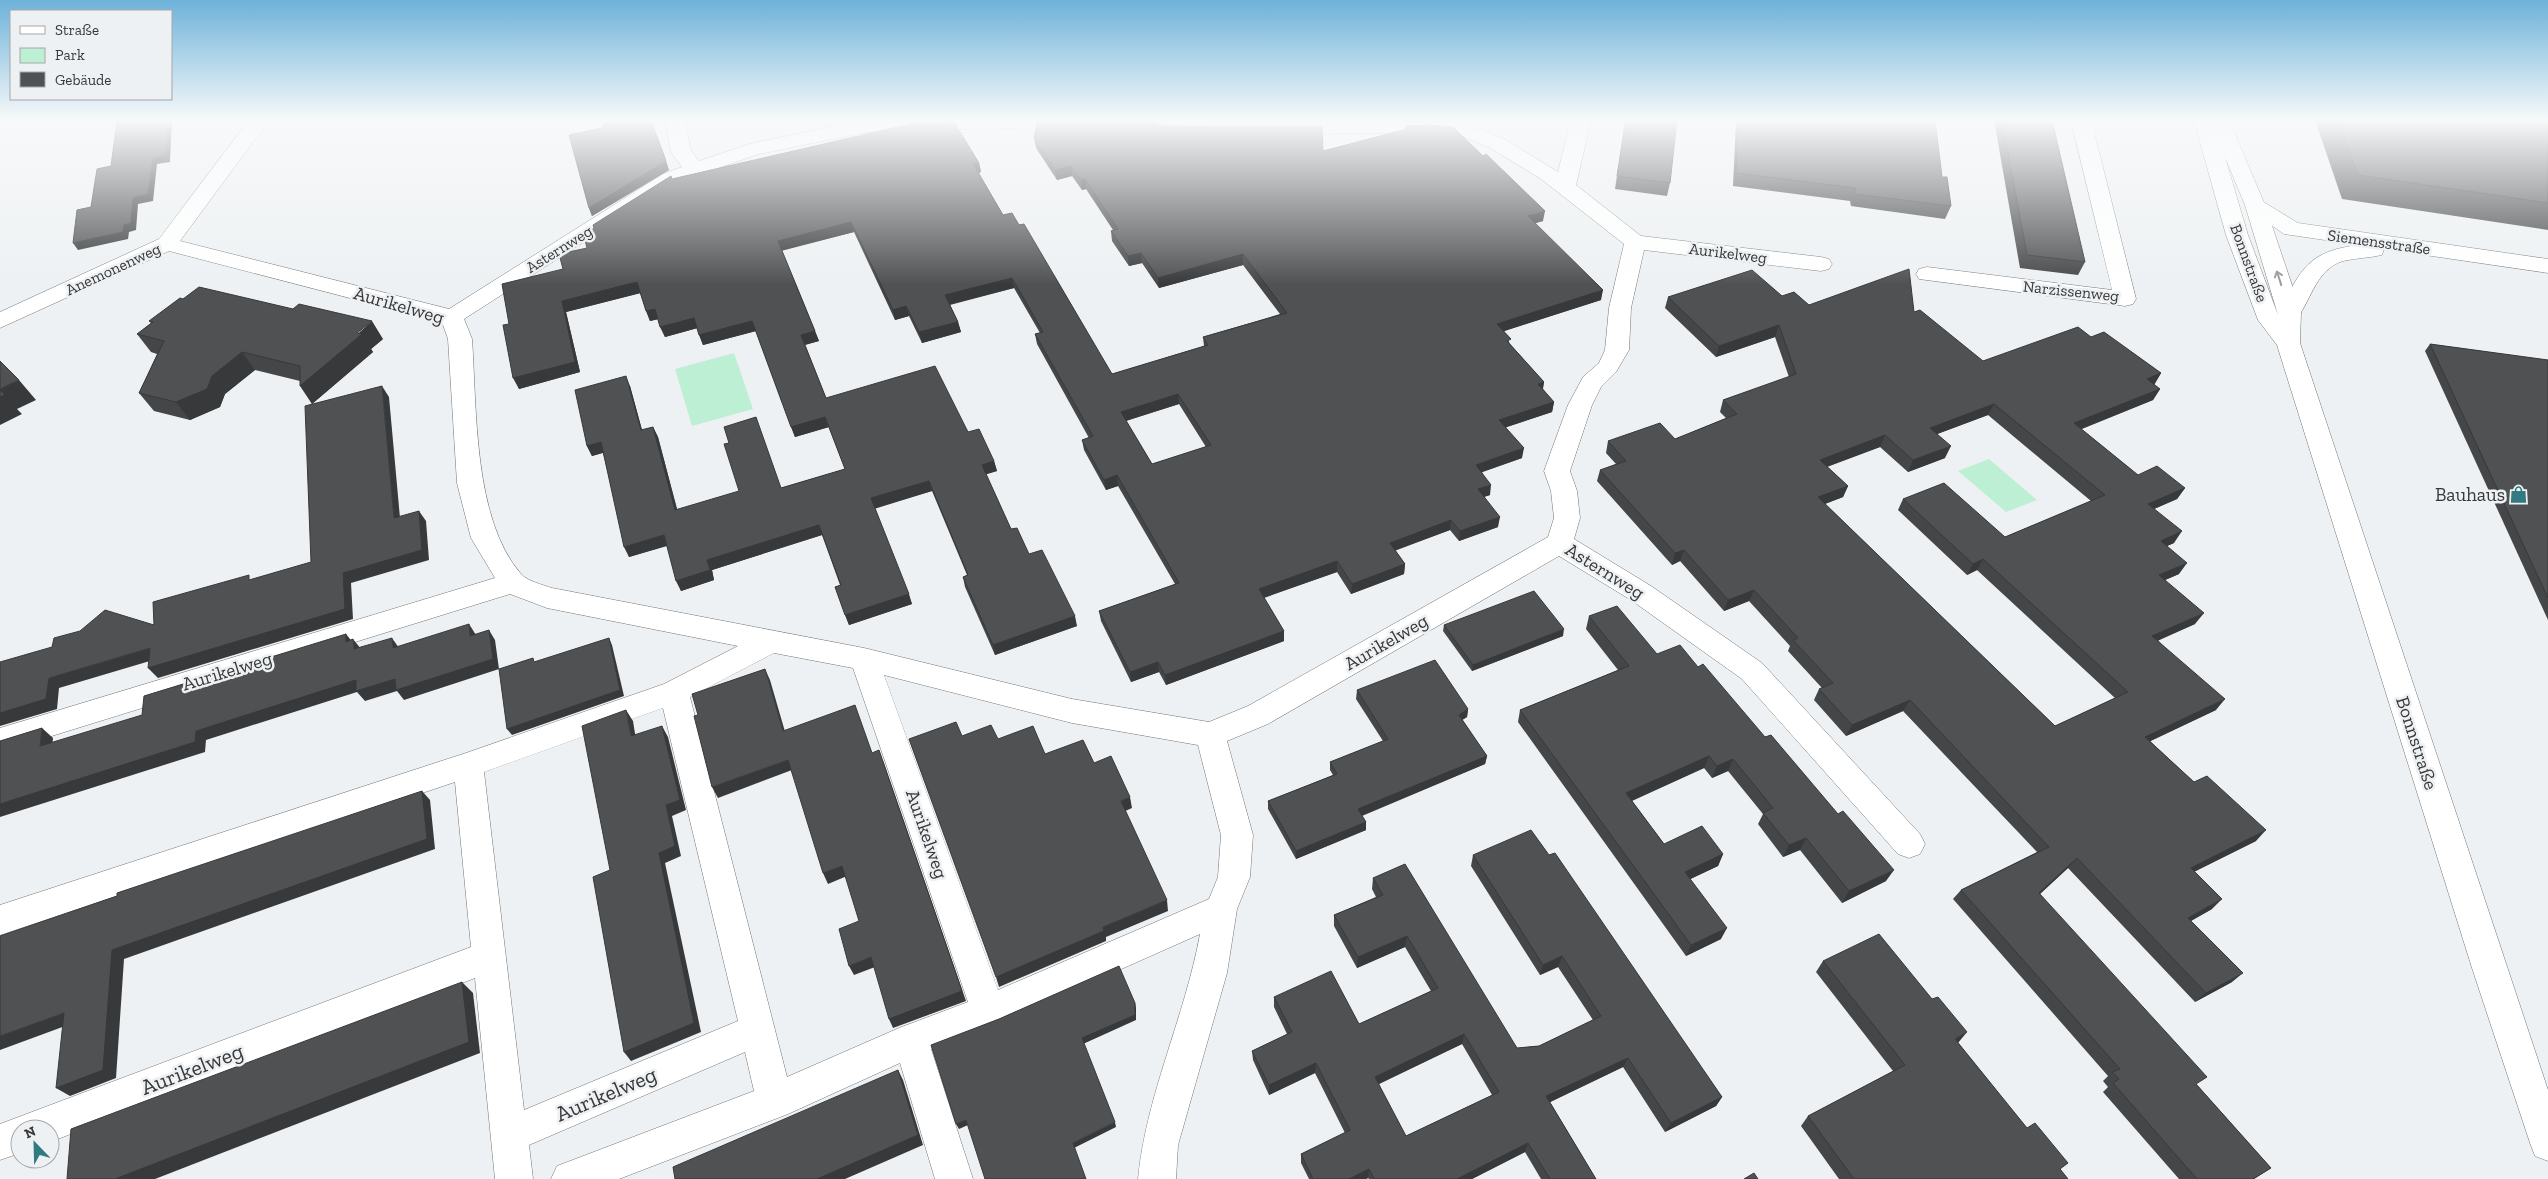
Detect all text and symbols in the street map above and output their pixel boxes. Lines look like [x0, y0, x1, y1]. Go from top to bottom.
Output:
legend [10, 10, 172, 100]
text: Straße [55, 21, 99, 39]
text: Park [55, 46, 85, 64]
text: Gebäude [55, 71, 111, 89]
street label: Asternweg [522, 221, 596, 277]
street label: Bonnstraße [2226, 221, 2272, 305]
street label: Siemensstraße [2326, 225, 2432, 259]
street label: Anemonenweg [62, 239, 164, 299]
street label: Aurikelweg [1688, 239, 1768, 267]
one-way arrow [2274, 271, 2284, 287]
street label: Narzissenweg [2022, 277, 2120, 306]
street label: Aurikelweg [351, 281, 447, 329]
place label: Bauhaus [2435, 483, 2505, 506]
shop icon: Bauhaus [2509, 484, 2529, 504]
street label: Asternweg [1561, 538, 1649, 605]
street label: Aurikelweg [1340, 609, 1433, 675]
street label: Aurikelweg [179, 646, 275, 696]
street label: Bonnstraße [2391, 693, 2443, 793]
street label: Aurikelweg [901, 786, 953, 882]
street label: Aurikelweg [137, 1037, 247, 1101]
street label: Aurikelweg [551, 1061, 661, 1127]
north arrow [10, 1119, 60, 1169]
text: N [22, 1122, 39, 1142]

